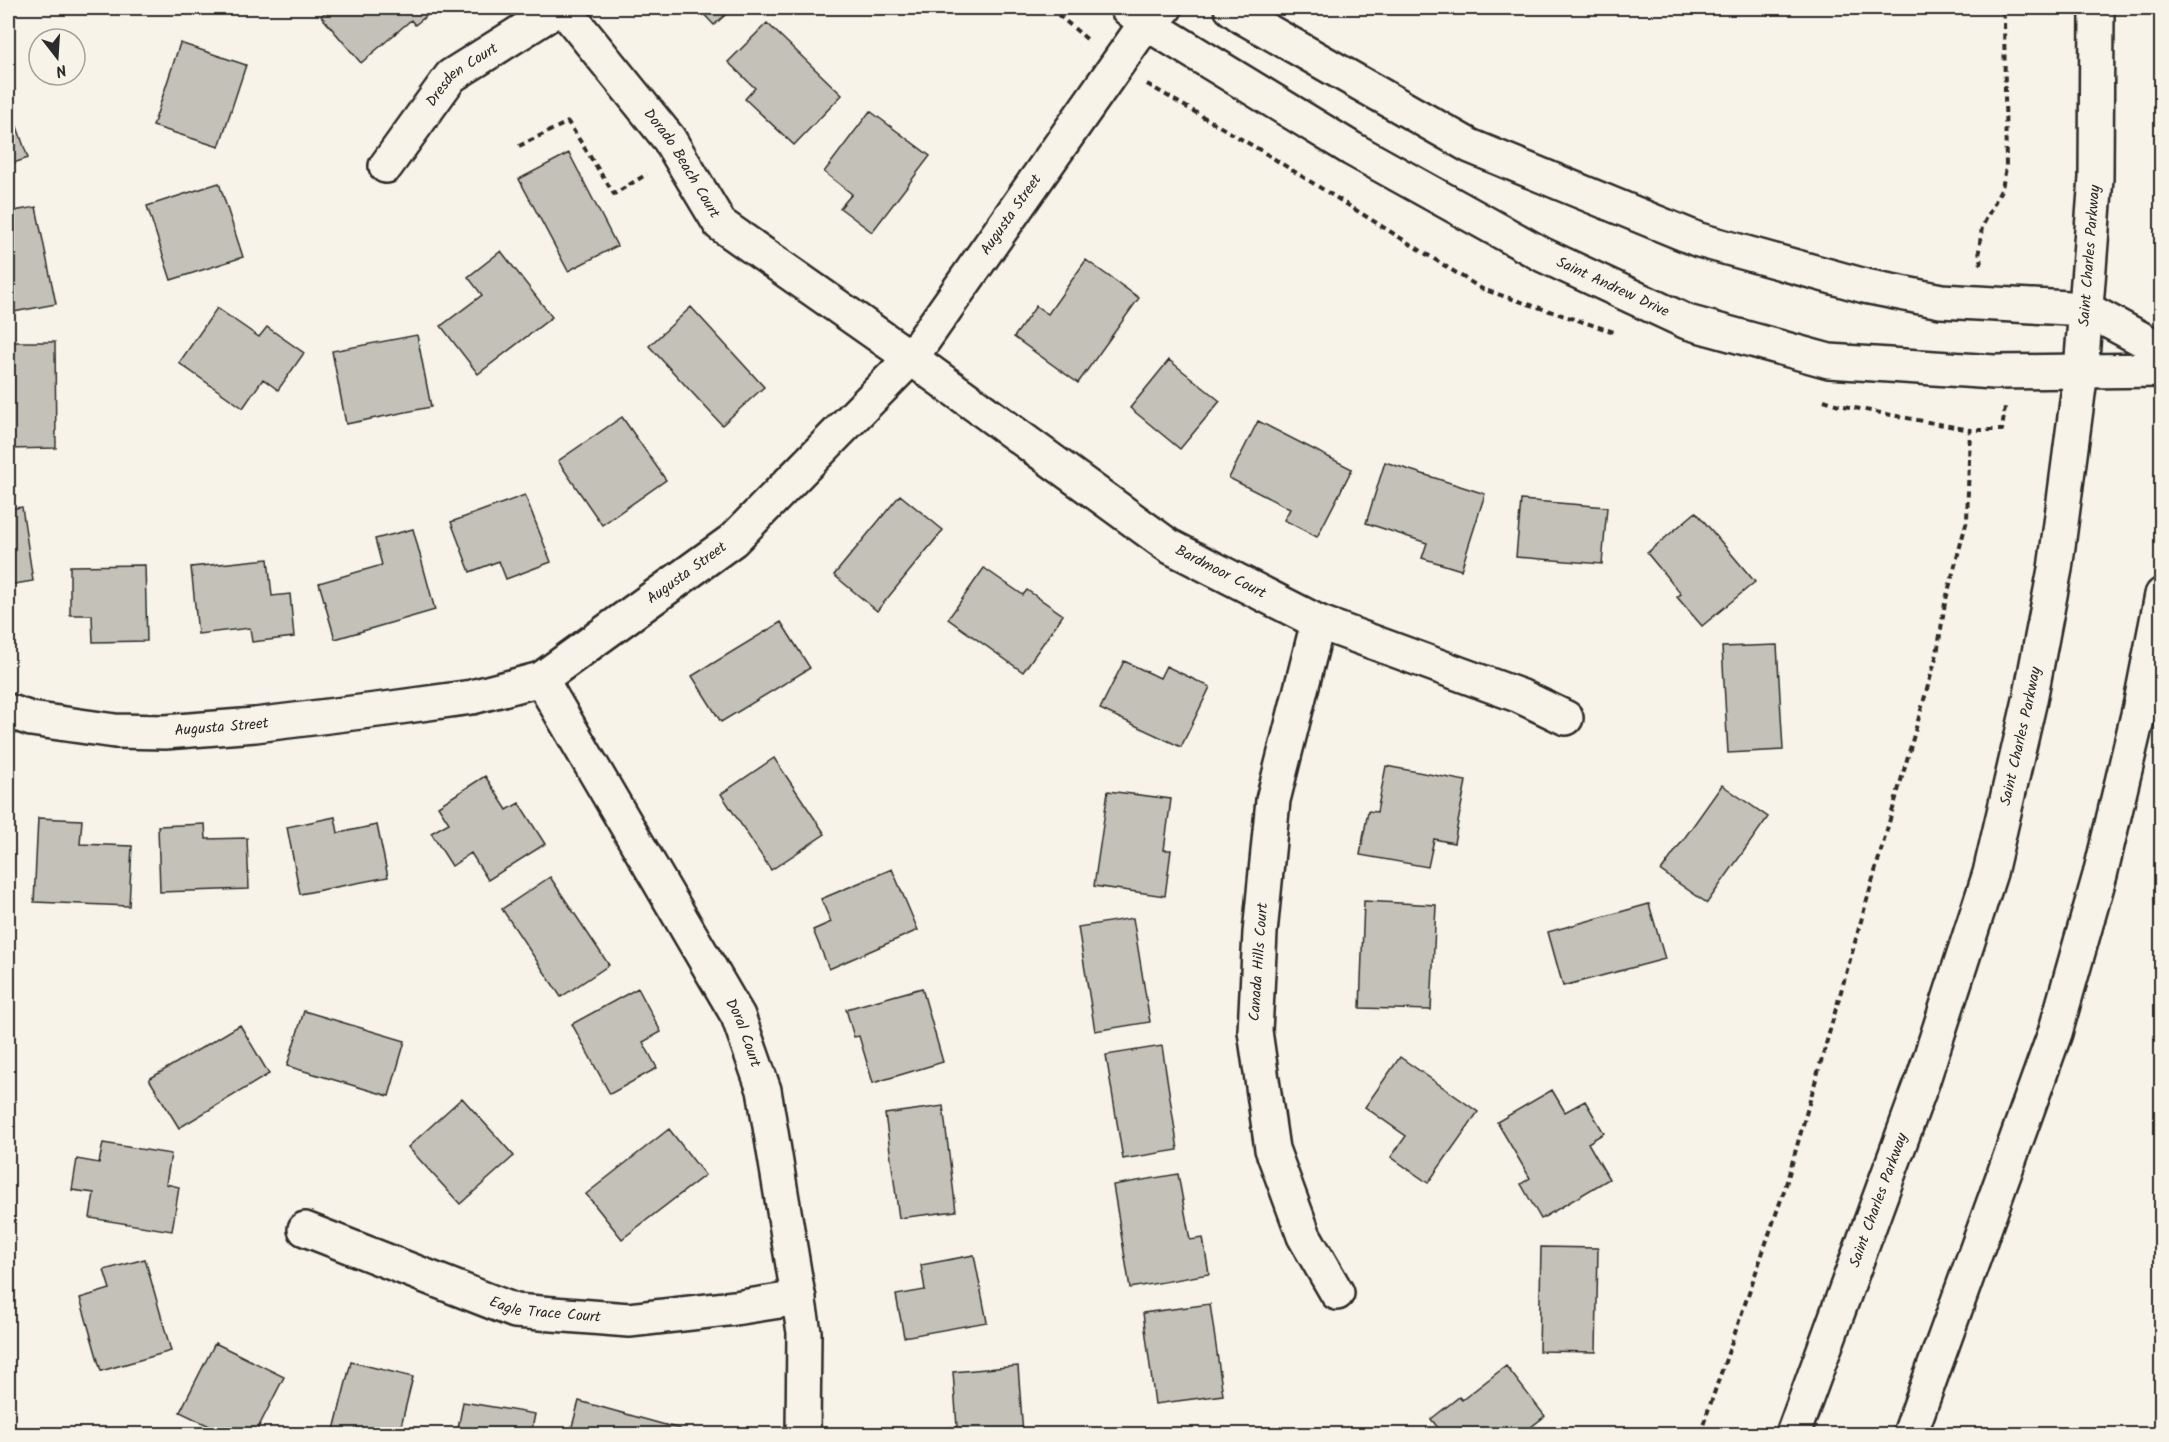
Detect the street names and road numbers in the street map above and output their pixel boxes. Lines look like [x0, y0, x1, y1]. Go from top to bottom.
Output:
street label: Dresden Court [420, 37, 503, 112]
street label: Dorado Beach Court [637, 104, 726, 223]
street label: Augusta Street [975, 169, 1048, 260]
street label: Saint Charles Parkway [2073, 183, 2107, 327]
street label: Saint Andrew Drive [1552, 251, 1673, 324]
street label: Augusta Street [642, 536, 732, 611]
street label: Bardmoor Court [1171, 539, 1270, 606]
street label: Saint Charles Parkway [1994, 664, 2048, 808]
street label: Augusta Street [174, 711, 270, 743]
street label: Canada Hills Court [1243, 902, 1275, 1022]
street label: Doral Court [718, 994, 767, 1071]
street label: Saint Charles Parkway [1843, 1129, 1915, 1271]
street label: Eagle Trace Court [486, 1290, 602, 1330]

